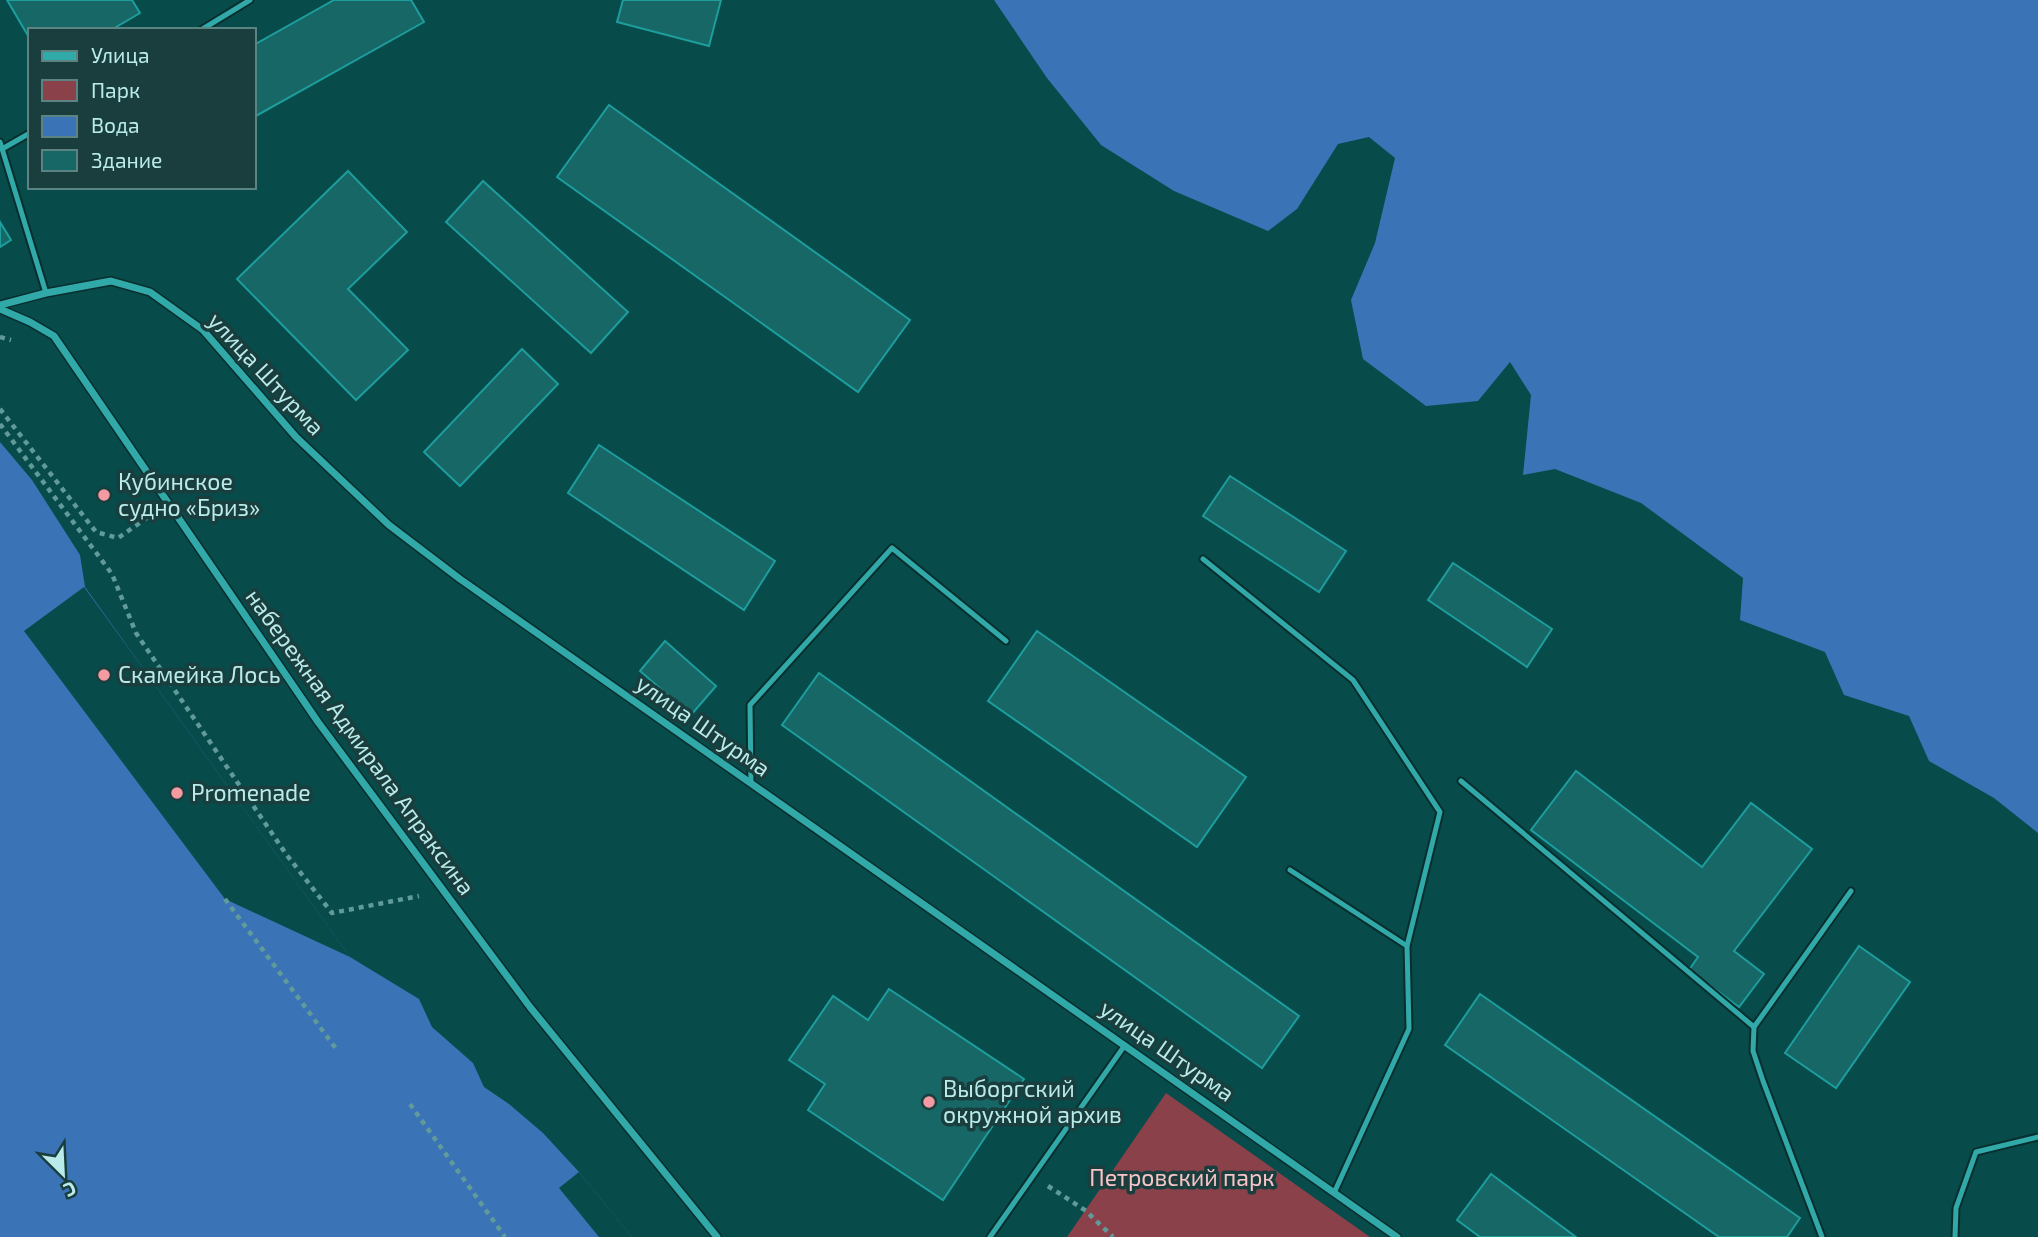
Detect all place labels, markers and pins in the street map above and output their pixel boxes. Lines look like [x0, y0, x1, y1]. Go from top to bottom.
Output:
place label: Кубинское судно «Бриз» [118, 467, 260, 522]
marker: Кубинское судно «Бриз» [96, 487, 112, 503]
place label: Скамейка Лось [118, 660, 281, 688]
marker: Скамейка Лось [96, 667, 112, 683]
place label: Promenade [191, 778, 311, 806]
marker: Promenade [169, 785, 185, 801]
place label: Выборгский окружной архив [943, 1074, 1122, 1129]
marker: Выборгский окружной архив [921, 1094, 937, 1110]

